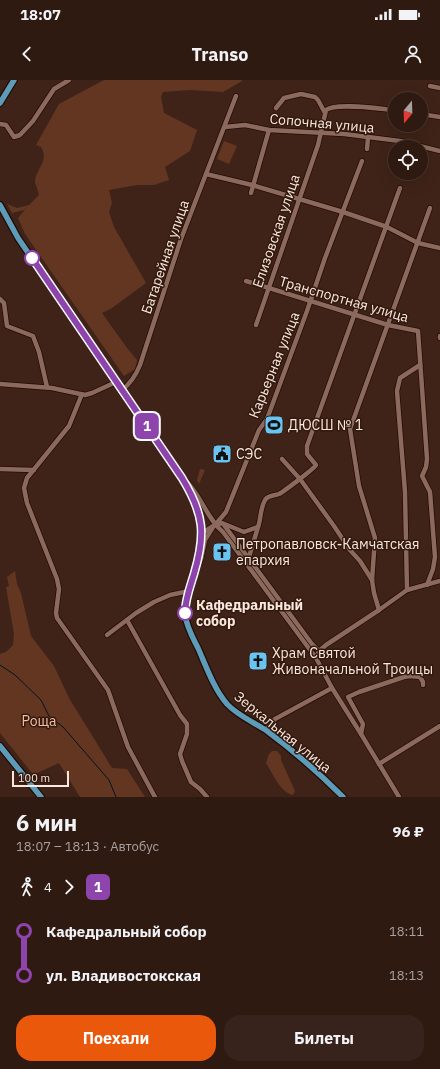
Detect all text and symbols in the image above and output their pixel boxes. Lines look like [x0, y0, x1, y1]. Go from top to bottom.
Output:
text: 18:07 [20, 5, 61, 24]
icon: back [16, 43, 38, 65]
text: Transo [192, 43, 248, 66]
icon: person [402, 43, 424, 65]
north arrow [388, 92, 428, 132]
map controls [388, 92, 428, 180]
street label: Сопочная улица [269, 109, 376, 137]
button: locate [388, 140, 428, 180]
street label: Елизовская улица [248, 171, 304, 290]
street label: Батарейная улица [137, 197, 193, 316]
unlabelled marker [24, 250, 40, 266]
street label: Транспортная улица [277, 272, 411, 326]
street label: Карьерная улица [244, 309, 304, 421]
line badge: 1 [134, 413, 160, 439]
sports icon: ДЮСШ № 1 [263, 414, 285, 436]
place label: ДЮСШ № 1 [288, 416, 363, 434]
text: 1 [143, 417, 151, 435]
public building icon: СЭС [211, 443, 233, 465]
place label: СЭС [236, 445, 262, 463]
place label: Петропавловск-Камчатская епархия [236, 535, 419, 569]
church icon: Петропавловск-Камчатская епархия [211, 541, 233, 563]
place label: Кафедральный собор [196, 596, 303, 630]
marker: Кафедральный собор [177, 605, 193, 621]
place label: Храм Святой Живоначальной Троицы [272, 644, 433, 678]
church icon: Храм Святой Живоначальной Троицы [247, 650, 269, 672]
street label: Зеркальная улица [231, 687, 336, 777]
park label: Роща [21, 712, 57, 730]
scale bar [12, 769, 69, 788]
text: 100 m [18, 771, 50, 785]
text: 6 мин [16, 808, 77, 837]
text: 96 ₽ [393, 822, 424, 841]
text: 18:07 – 18:13 · Автобус [16, 838, 159, 855]
icon: walk [16, 876, 38, 898]
icon: forward [58, 876, 80, 898]
text: 1 [94, 878, 102, 896]
text: 4 [44, 879, 52, 896]
text: Кафедральный собор [46, 922, 207, 941]
text: 18:11 [389, 923, 424, 940]
text: ул. Владивостокская [46, 966, 201, 985]
text: 18:13 [389, 967, 424, 984]
button: Поехали [16, 1015, 216, 1061]
button: Билеты [224, 1015, 424, 1061]

